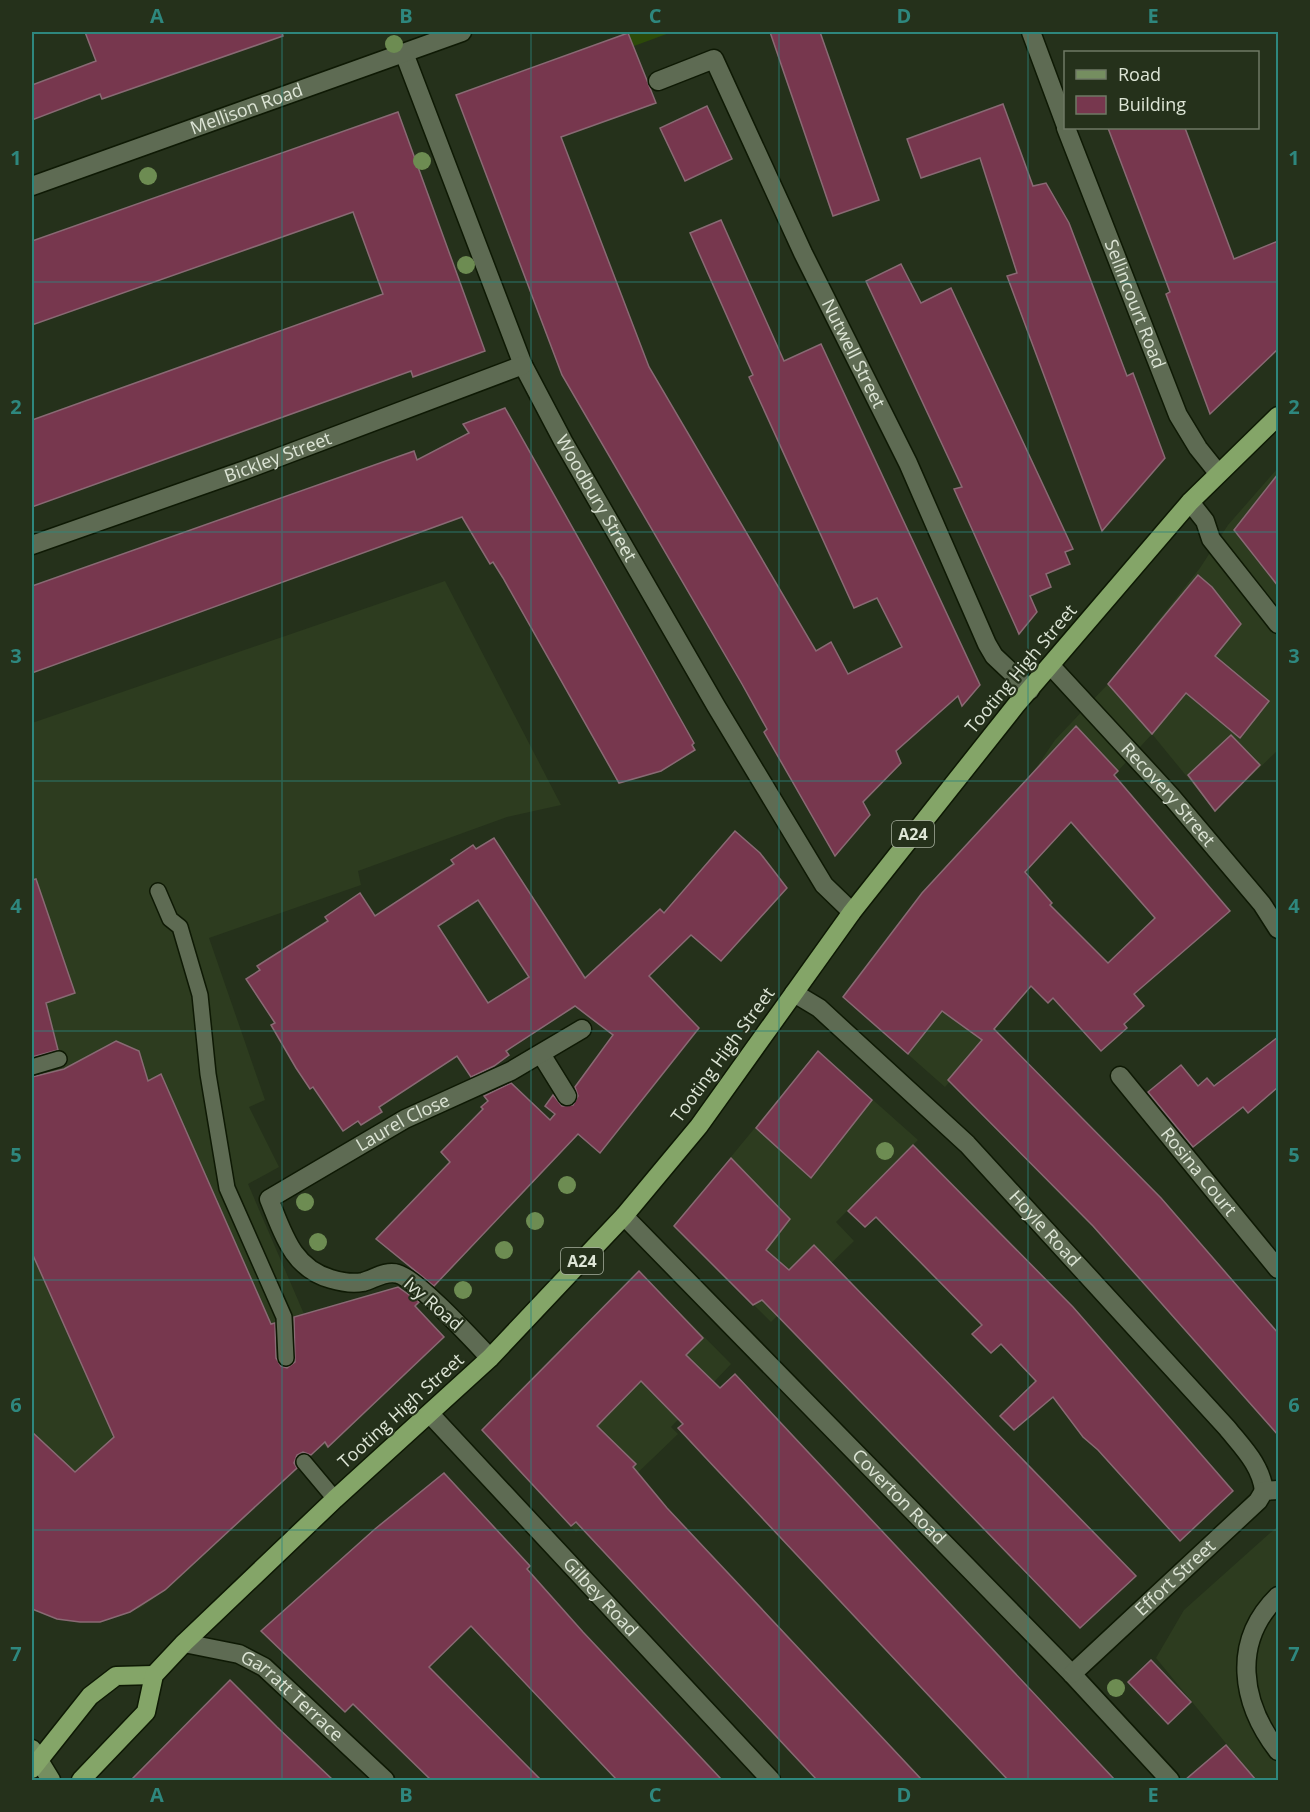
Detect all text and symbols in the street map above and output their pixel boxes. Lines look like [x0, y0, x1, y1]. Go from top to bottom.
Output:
text: A [150, 2, 164, 29]
text: B [399, 2, 413, 29]
text: C [649, 2, 662, 29]
text: D [897, 2, 911, 29]
text: E [1147, 2, 1159, 29]
legend [1064, 51, 1259, 129]
text: Road [1118, 62, 1161, 86]
street label: Mellison Road [187, 77, 306, 139]
text: Building [1118, 92, 1186, 116]
text: 1 [10, 144, 22, 171]
text: 1 [1288, 144, 1300, 171]
street label: Sellincourt Road [1100, 236, 1172, 372]
street label: Nutwell Street [817, 294, 892, 412]
text: 2 [10, 393, 22, 420]
text: 2 [1288, 393, 1300, 420]
street label: Bickley Street [221, 425, 335, 487]
street label: Woodbury Street [551, 430, 643, 566]
street label: Tooting High Street [959, 599, 1081, 738]
text: 3 [10, 642, 22, 669]
text: 3 [1288, 642, 1300, 669]
street label: Recovery Street [1116, 737, 1221, 851]
road number: A24 [892, 821, 934, 847]
text: 4 [10, 892, 22, 919]
text: 4 [1288, 892, 1300, 919]
street label: Tooting High Street [665, 982, 779, 1127]
street label: Laurel Close [351, 1087, 453, 1156]
street label: Rosina Court [1156, 1122, 1243, 1221]
text: 5 [10, 1141, 22, 1168]
text: 5 [1288, 1141, 1300, 1168]
street label: Hoyle Road [1004, 1185, 1086, 1271]
road number: A24 [561, 1248, 603, 1274]
street label: Ivy Road [399, 1271, 468, 1335]
street label: Tooting High Street [332, 1347, 468, 1473]
text: 6 [10, 1391, 22, 1418]
text: 6 [1288, 1391, 1300, 1418]
street label: Coverton Road [847, 1443, 952, 1549]
street label: Effort Street [1129, 1534, 1220, 1621]
street label: Gilbey Road [558, 1551, 644, 1641]
text: 7 [10, 1640, 22, 1667]
text: 7 [1288, 1640, 1300, 1667]
street label: Garratt Terrace [237, 1644, 349, 1746]
text: A [150, 1781, 164, 1808]
text: B [399, 1781, 413, 1808]
text: C [649, 1781, 662, 1808]
text: D [897, 1781, 911, 1808]
text: E [1147, 1781, 1159, 1808]

